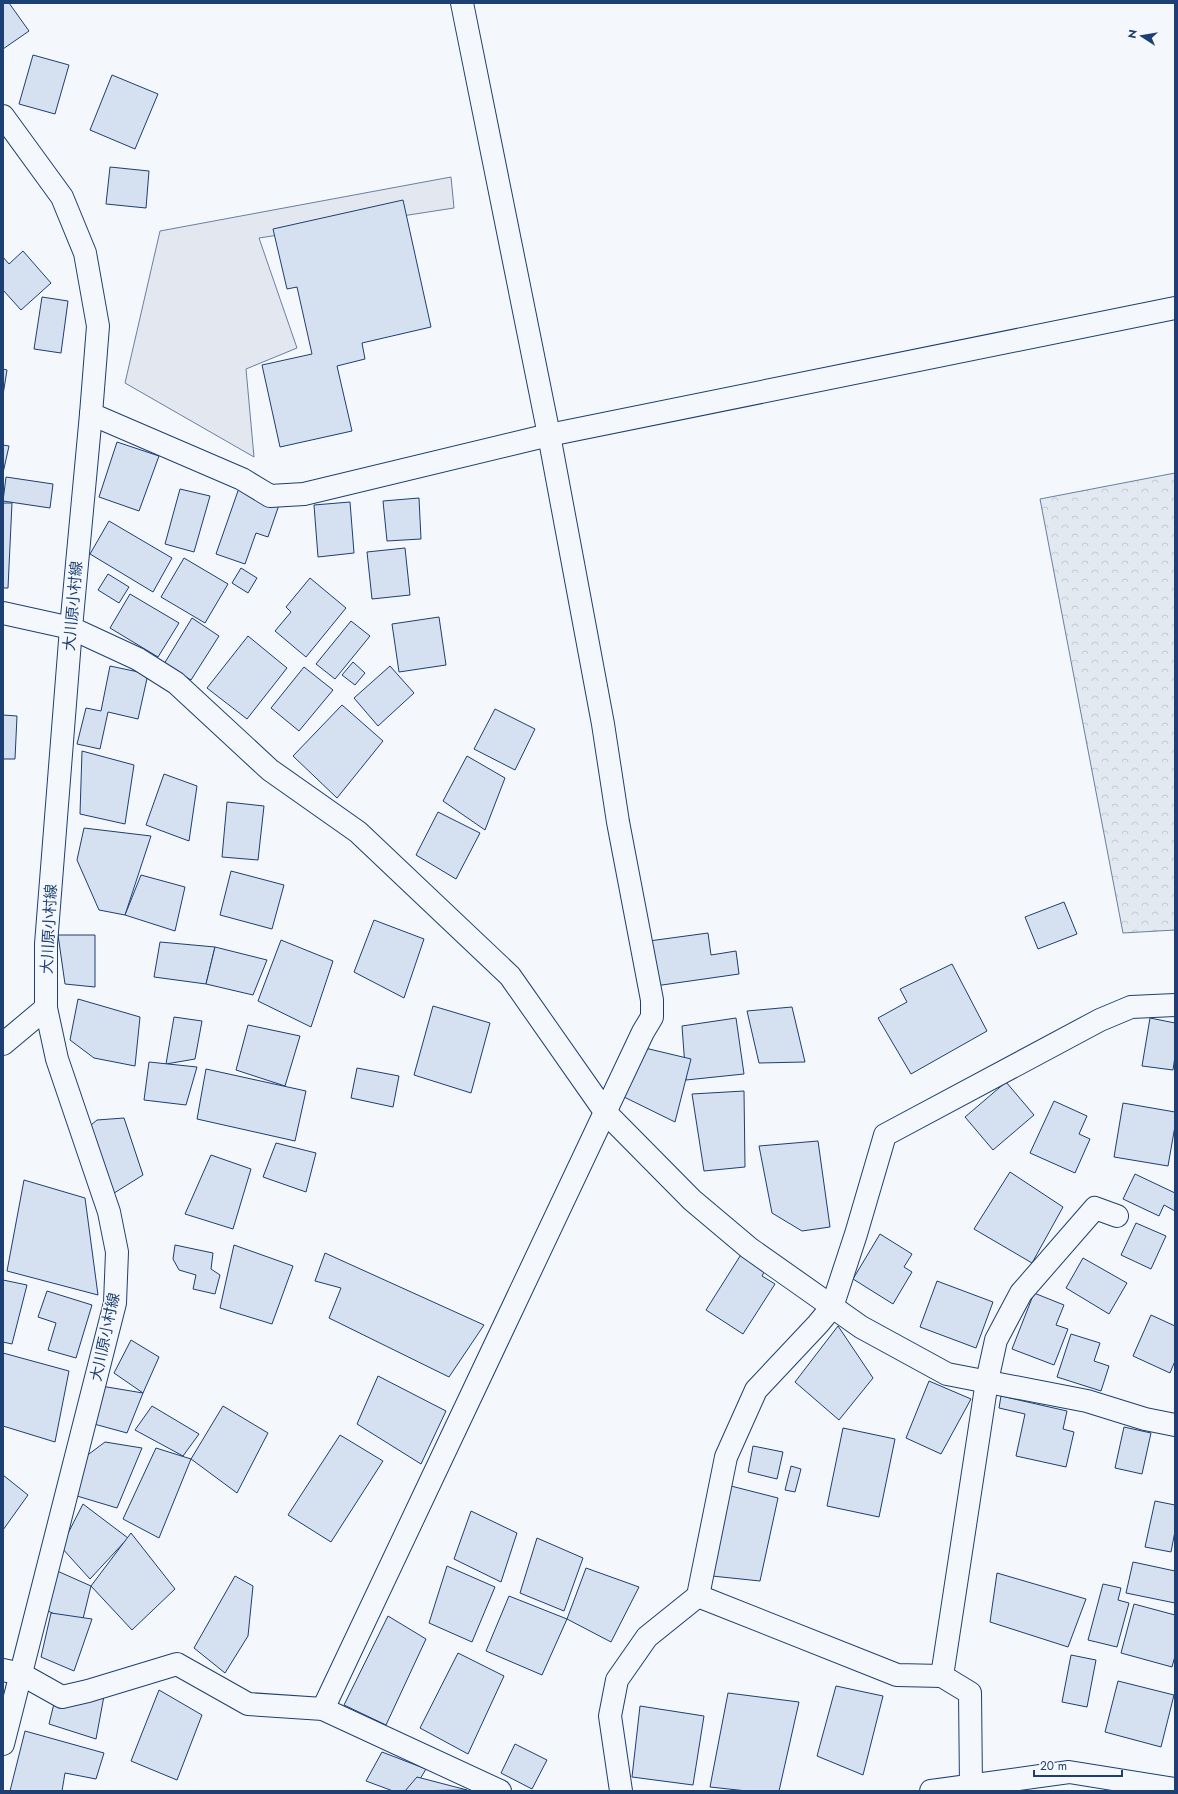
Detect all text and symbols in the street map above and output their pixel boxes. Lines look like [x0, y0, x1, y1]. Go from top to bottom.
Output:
north arrow [1122, 16, 1162, 56]
text: N [1123, 28, 1141, 40]
street label: 大川原小村線 [58, 560, 88, 652]
street label: 大川原小村線 [36, 883, 62, 975]
street label: 大川原小村線 [85, 1291, 125, 1383]
scale bar [1034, 1752, 1122, 1778]
text: 20 m [1040, 1757, 1067, 1775]

